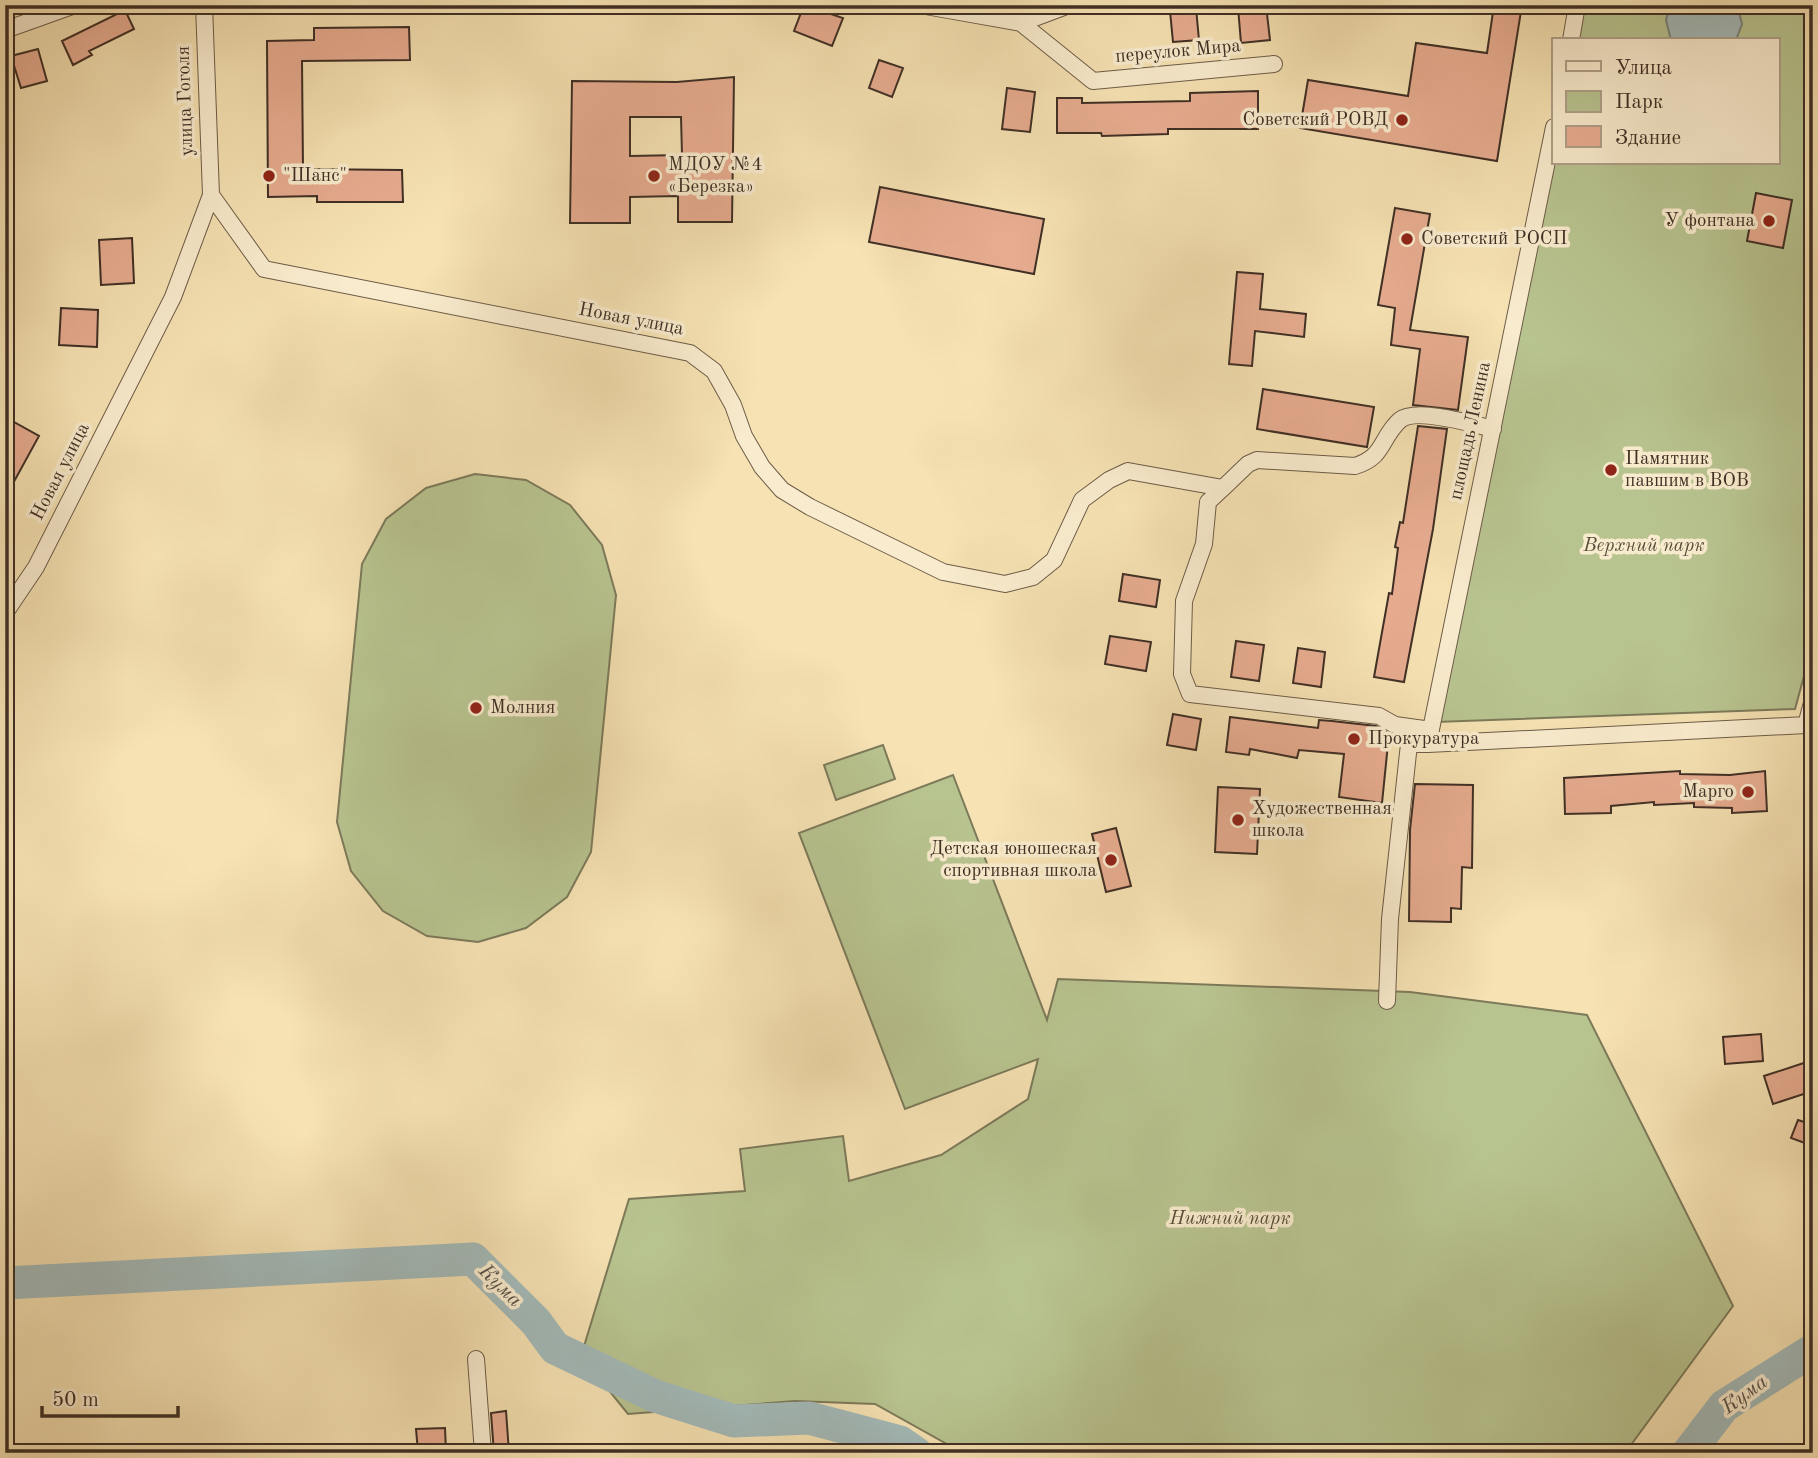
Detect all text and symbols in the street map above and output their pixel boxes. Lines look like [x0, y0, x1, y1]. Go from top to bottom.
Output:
street label: переулок Мира [1114, 37, 1242, 67]
legend [1552, 38, 1780, 164]
street label: улица Гоголя [175, 45, 197, 157]
text: Улица [1615, 58, 1672, 79]
text: Парк [1615, 92, 1664, 113]
place label: Советский РОВД [1242, 111, 1388, 130]
marker: Советский РОВД [1394, 112, 1410, 128]
text: Здание [1615, 128, 1681, 149]
place label: МДОУ №4 «Березка» [668, 156, 763, 197]
place label: "Шанс" [283, 167, 347, 186]
marker: "Шанс" [261, 168, 277, 184]
marker: МДОУ №4 «Березка» [646, 168, 662, 184]
place label: У фонтана [1664, 212, 1756, 231]
marker: У фонтана [1761, 213, 1777, 229]
place label: Советский РОСП [1421, 230, 1568, 249]
marker: Советский РОСП [1399, 231, 1415, 247]
street label: Новая улица [577, 300, 686, 340]
street label: площадь Ленина [1447, 360, 1495, 502]
street label: Новая улица [28, 420, 94, 524]
place label: Памятник павшим в ВОВ [1625, 450, 1749, 491]
marker: Памятник павшим в ВОВ [1603, 462, 1619, 478]
park label: Верхний парк [1582, 537, 1705, 556]
place label: Молния [490, 699, 556, 718]
marker: Молния [468, 700, 484, 716]
place label: Прокуратура [1368, 730, 1480, 749]
marker: Прокуратура [1346, 731, 1362, 747]
place label: Марго [1682, 783, 1734, 802]
marker: Марго [1740, 784, 1756, 800]
place label: Художественная школа [1252, 800, 1392, 841]
marker: Художественная школа [1230, 812, 1246, 828]
place label: Детская юношеская спортивная школа [930, 840, 1098, 881]
marker: Детская юношеская спортивная школа [1103, 852, 1119, 868]
park label: Нижний парк [1168, 1210, 1291, 1229]
water label: Кума [474, 1260, 525, 1311]
water label: Кума [1717, 1372, 1772, 1419]
scale bar [42, 1374, 178, 1418]
text: 50 m [52, 1390, 99, 1411]

